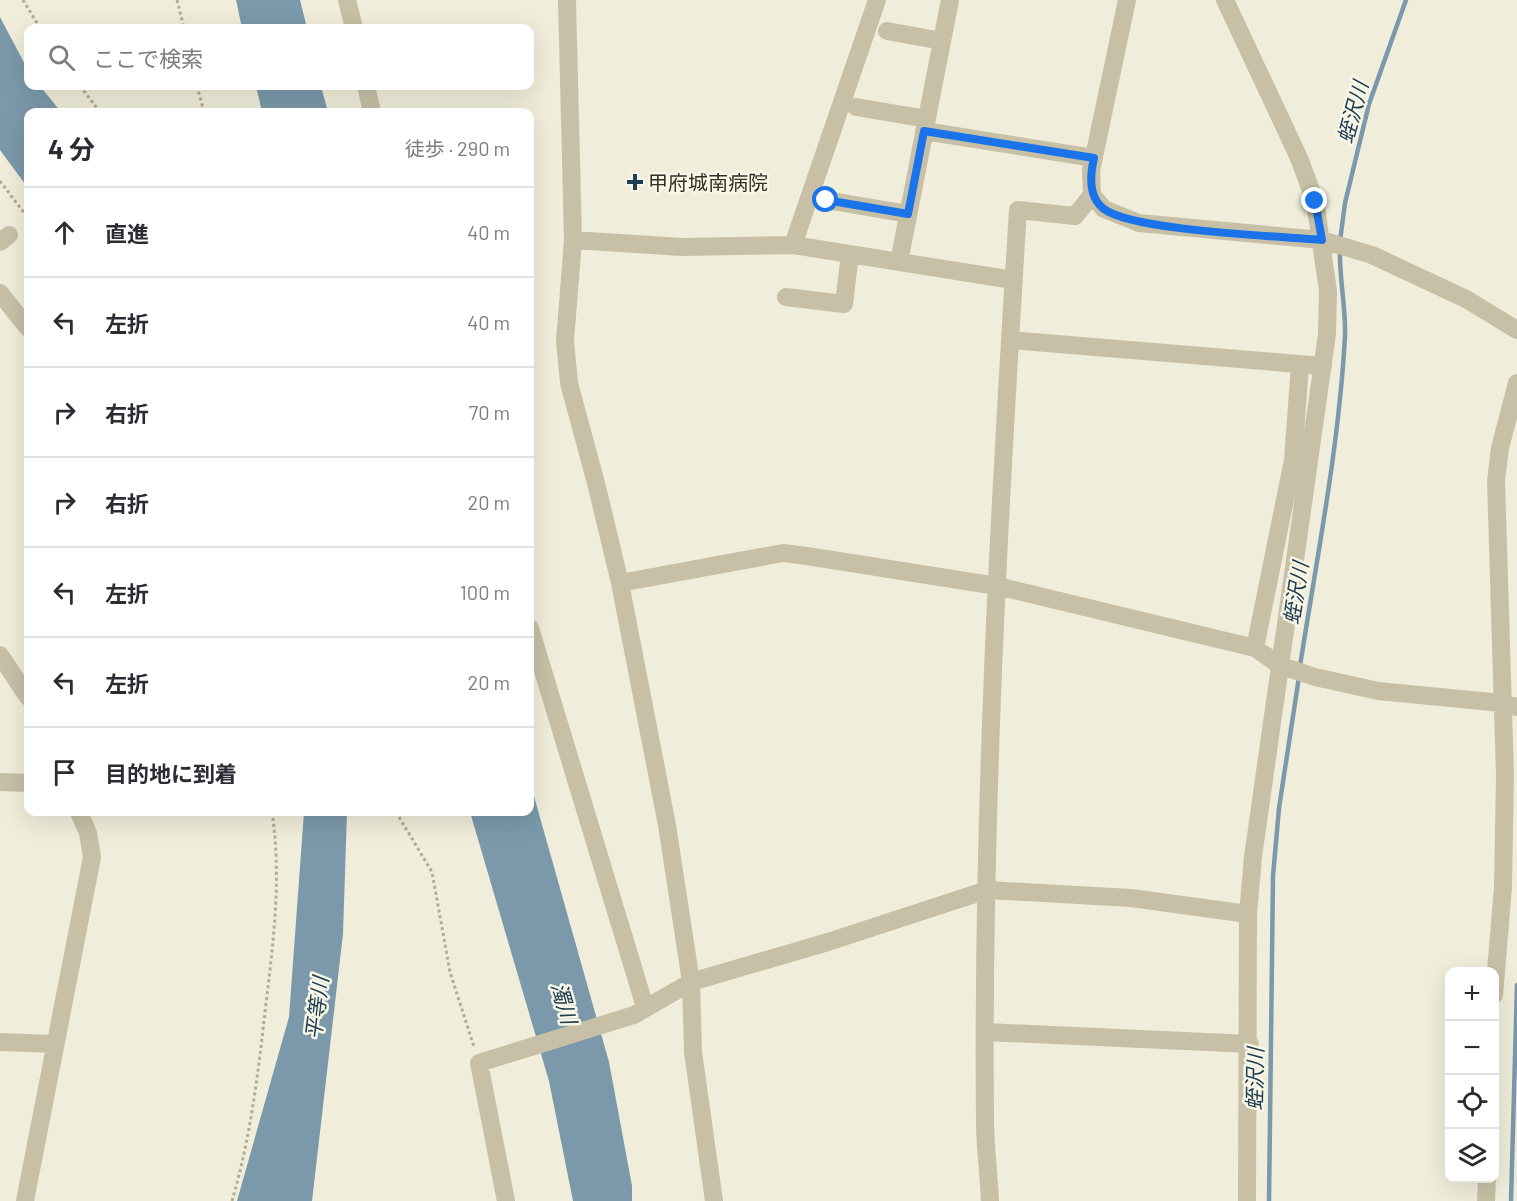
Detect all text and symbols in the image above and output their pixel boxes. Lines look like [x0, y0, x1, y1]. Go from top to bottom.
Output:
search box [24, 24, 534, 90]
icon: search [45, 41, 78, 74]
text: ここで検索 [93, 45, 203, 71]
water label: 蛭沢川 [1332, 76, 1373, 146]
text: 4 分 [48, 133, 95, 164]
text: 徒歩 · 290 m [405, 136, 510, 160]
place label: 甲府城南病院 [648, 170, 768, 194]
marker: 甲府城南病院 [626, 173, 644, 191]
route start [812, 186, 838, 212]
route end [1301, 187, 1327, 213]
icon: ahead [48, 216, 81, 249]
text: 直進 [105, 220, 149, 246]
text: 40 m [467, 220, 510, 244]
icon: left [48, 306, 81, 339]
text: 左折 [105, 310, 149, 336]
text: 40 m [467, 310, 510, 334]
icon: right [48, 396, 81, 429]
text: 右折 [105, 400, 149, 426]
text: 70 m [469, 400, 510, 424]
icon: right [48, 486, 81, 519]
text: 右折 [105, 490, 149, 516]
text: 20 m [467, 490, 510, 514]
water label: 蛭沢川 [1278, 558, 1313, 626]
icon: left [48, 576, 81, 609]
text: 左折 [105, 580, 149, 606]
text: 100 m [460, 580, 510, 604]
icon: left [48, 666, 81, 699]
text: 左折 [105, 670, 149, 696]
text: 20 m [467, 670, 510, 694]
icon: arrive [48, 756, 81, 789]
text: 目的地に到着 [105, 760, 237, 786]
map controls [1445, 967, 1499, 1183]
button: + [1445, 967, 1499, 1021]
water label: 平等川 [300, 973, 332, 1041]
water label: 濁川 [547, 979, 583, 1029]
button: − [1445, 1021, 1499, 1075]
water label: 蛭沢川 [1241, 1045, 1267, 1111]
button: locate [1445, 1075, 1499, 1129]
button: layers [1445, 1129, 1499, 1183]

